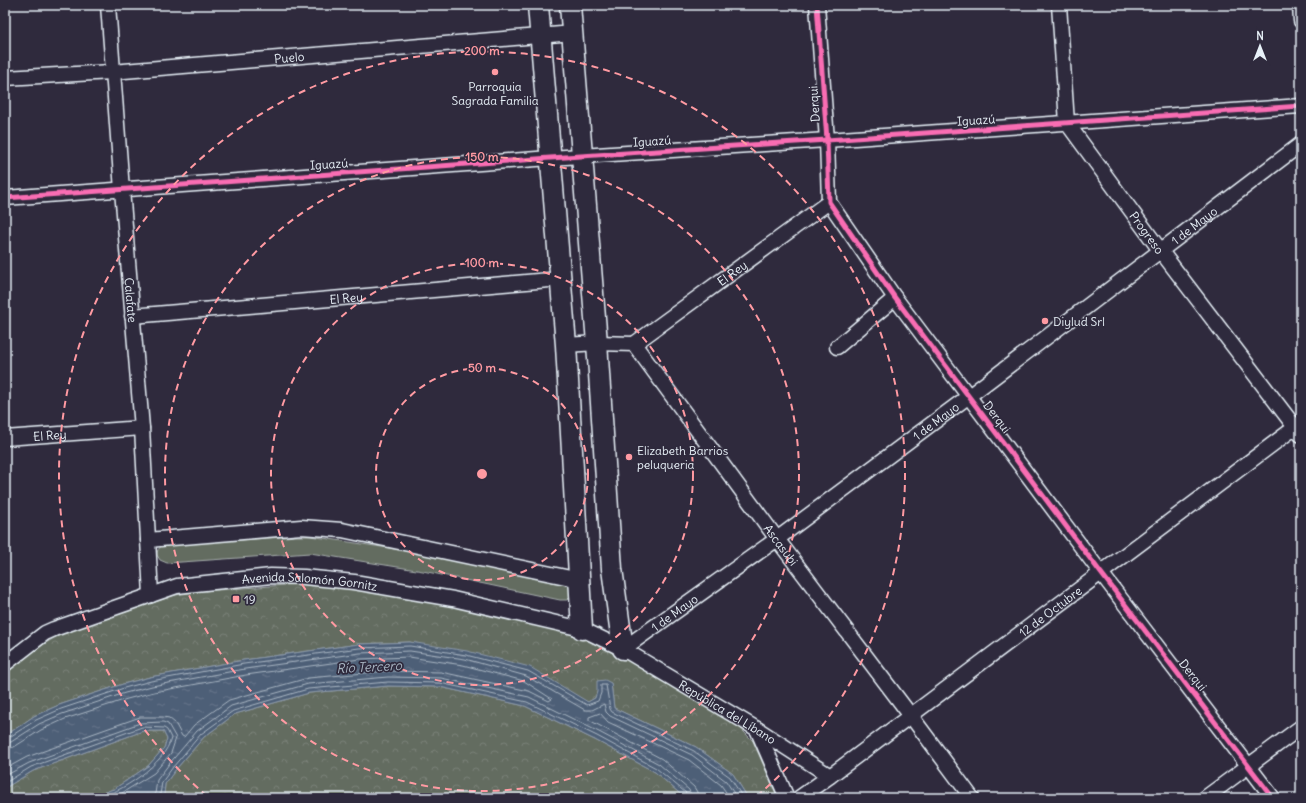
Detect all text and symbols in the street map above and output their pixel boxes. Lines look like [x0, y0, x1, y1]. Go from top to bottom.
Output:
north arrow [1240, 26, 1280, 66]
text: N [1256, 29, 1264, 43]
text: 200 m [464, 43, 500, 58]
street label: Puelo [274, 48, 305, 66]
marker: Parroquia Sagrada Familia [490, 67, 500, 77]
place label: Parroquia Sagrada Familia [451, 79, 539, 108]
street label: Derqui [805, 85, 823, 123]
street label: Iguazú [956, 111, 996, 129]
street label: Iguazú [632, 132, 672, 150]
text: 150 m [466, 149, 499, 164]
street label: Iguazú [309, 155, 349, 173]
street label: 1 de Mayo [1168, 203, 1220, 248]
street label: Progreso [1127, 208, 1168, 257]
text: 100 m [465, 255, 499, 270]
street label: El Rey [714, 257, 750, 289]
street label: Calafate [122, 277, 141, 323]
street label: El Rey [329, 289, 363, 306]
place label: Diylud Srl [1053, 314, 1105, 329]
marker: Diylud Srl [1040, 316, 1050, 326]
text: 50 m [468, 360, 497, 375]
street label: Derqui [980, 398, 1014, 436]
street label: 1 de Mayo [909, 399, 962, 443]
street label: El Rey [33, 426, 67, 443]
place label: Elizabeth Barrios peluqueria [637, 443, 728, 472]
marker: Elizabeth Barrios peluqueria [624, 452, 634, 462]
centre of rings [475, 467, 489, 481]
street label: Ascasubi [761, 521, 802, 568]
street label: Avenida Salomón Gornitz [241, 569, 379, 593]
street label: 12 de Octubre [1016, 583, 1084, 639]
street label: 1 de Mayo [648, 590, 701, 634]
place label: 19 [244, 592, 256, 607]
marker: 19 [231, 594, 241, 604]
street label: Derqui [1176, 656, 1210, 694]
water label: Río Tercero [336, 657, 403, 677]
street label: República del Líbano [676, 677, 779, 747]

